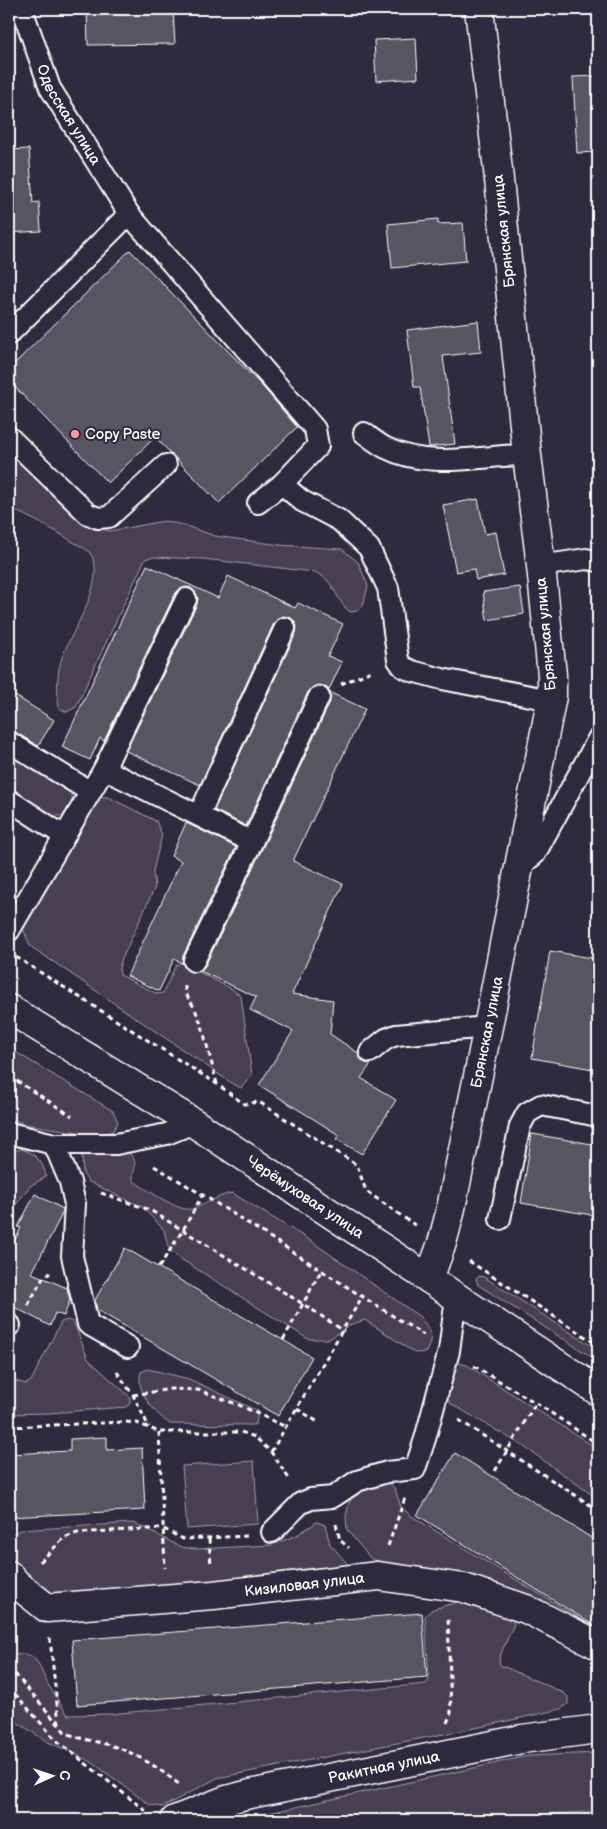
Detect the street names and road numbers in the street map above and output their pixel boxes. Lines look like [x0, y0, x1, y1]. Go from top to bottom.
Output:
street label: Одесская улица [33, 62, 105, 169]
street label: Брянская улица [489, 173, 519, 288]
street label: Брянская улица [532, 577, 560, 691]
street label: Брянская улица [466, 974, 507, 1090]
street label: Черёмуховая улица [243, 1151, 368, 1243]
street label: Кизиловая улица [243, 1568, 366, 1601]
street label: Ракитная улица [327, 1746, 441, 1787]

